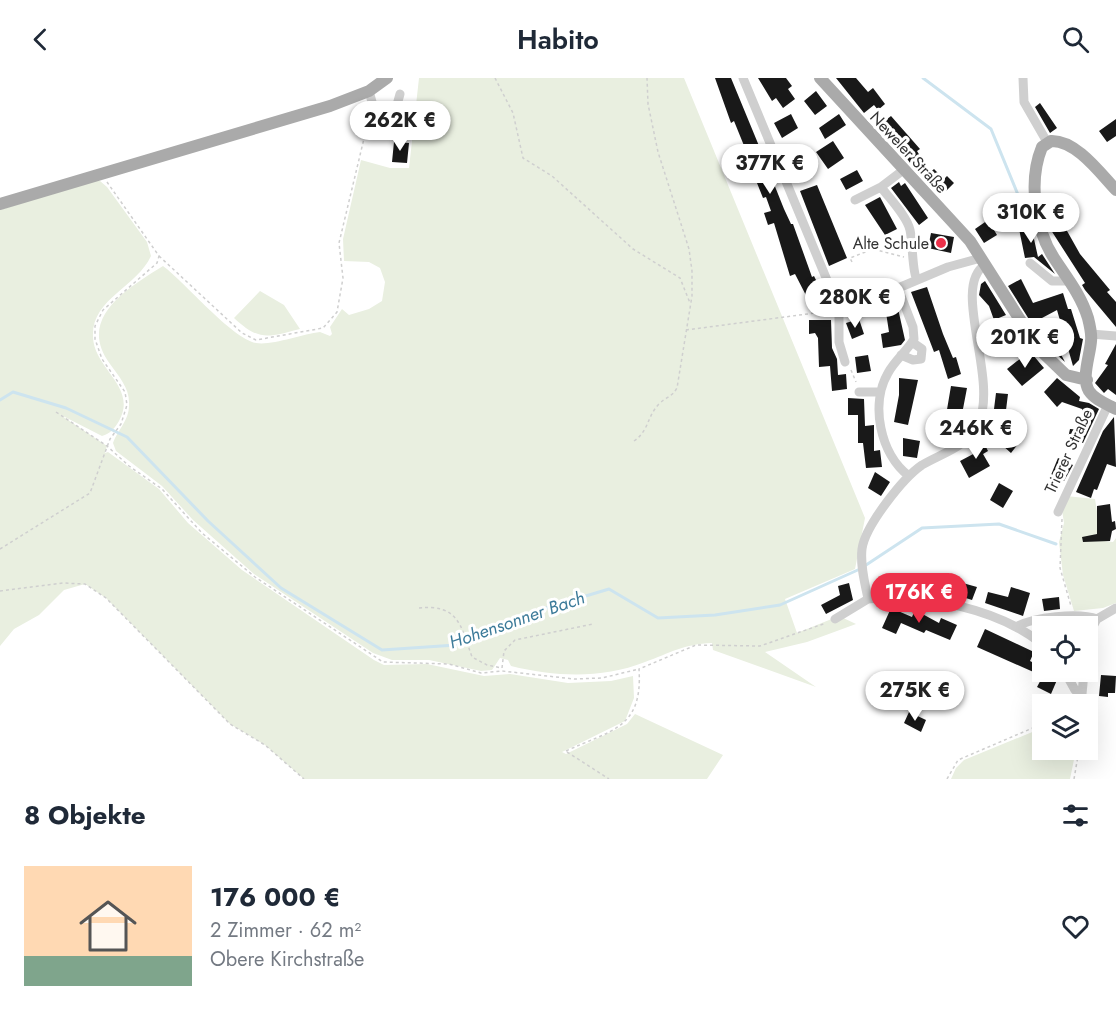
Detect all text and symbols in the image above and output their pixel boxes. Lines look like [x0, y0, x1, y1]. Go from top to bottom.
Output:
text: Habito [517, 20, 599, 59]
icon: back [24, 23, 57, 56]
icon: search [1059, 23, 1092, 56]
pin: 262K € [351, 101, 449, 152]
text: 262K € [364, 106, 436, 135]
street label: Neweler Straße [865, 106, 953, 198]
pin: 377K € [721, 144, 819, 195]
text: 377K € [735, 149, 805, 178]
pin: 310K € [982, 193, 1080, 244]
text: 310K € [997, 198, 1065, 227]
place label: Alte Schule [853, 232, 929, 255]
marker: Alte Schule [934, 236, 948, 250]
pin: 280K € [806, 278, 904, 329]
text: 280K € [819, 283, 891, 312]
pin: 201K € [976, 318, 1074, 369]
text: 201K € [990, 323, 1060, 352]
street label: Trierer Straße [1039, 405, 1098, 497]
pin: 246K € [927, 409, 1025, 460]
text: 246K € [939, 414, 1013, 443]
pin: 176K € [870, 573, 968, 624]
text: 176K € [885, 578, 953, 607]
water label: Hohensonner Bach [446, 585, 588, 655]
map controls [1032, 616, 1098, 760]
button: locate [1032, 616, 1098, 682]
pin: 275K € [866, 671, 964, 722]
text: 275K € [879, 676, 951, 705]
button: layers [1032, 694, 1098, 760]
text: 8 Objekte [24, 796, 146, 834]
icon: filters [1059, 799, 1092, 832]
text: 176 000 € [210, 878, 341, 916]
icon: home [72, 890, 144, 962]
icon: heart [1059, 910, 1092, 943]
text: 2 Zimmer · 62 m² [210, 916, 361, 945]
text: Obere Kirchstraße [210, 945, 364, 974]

